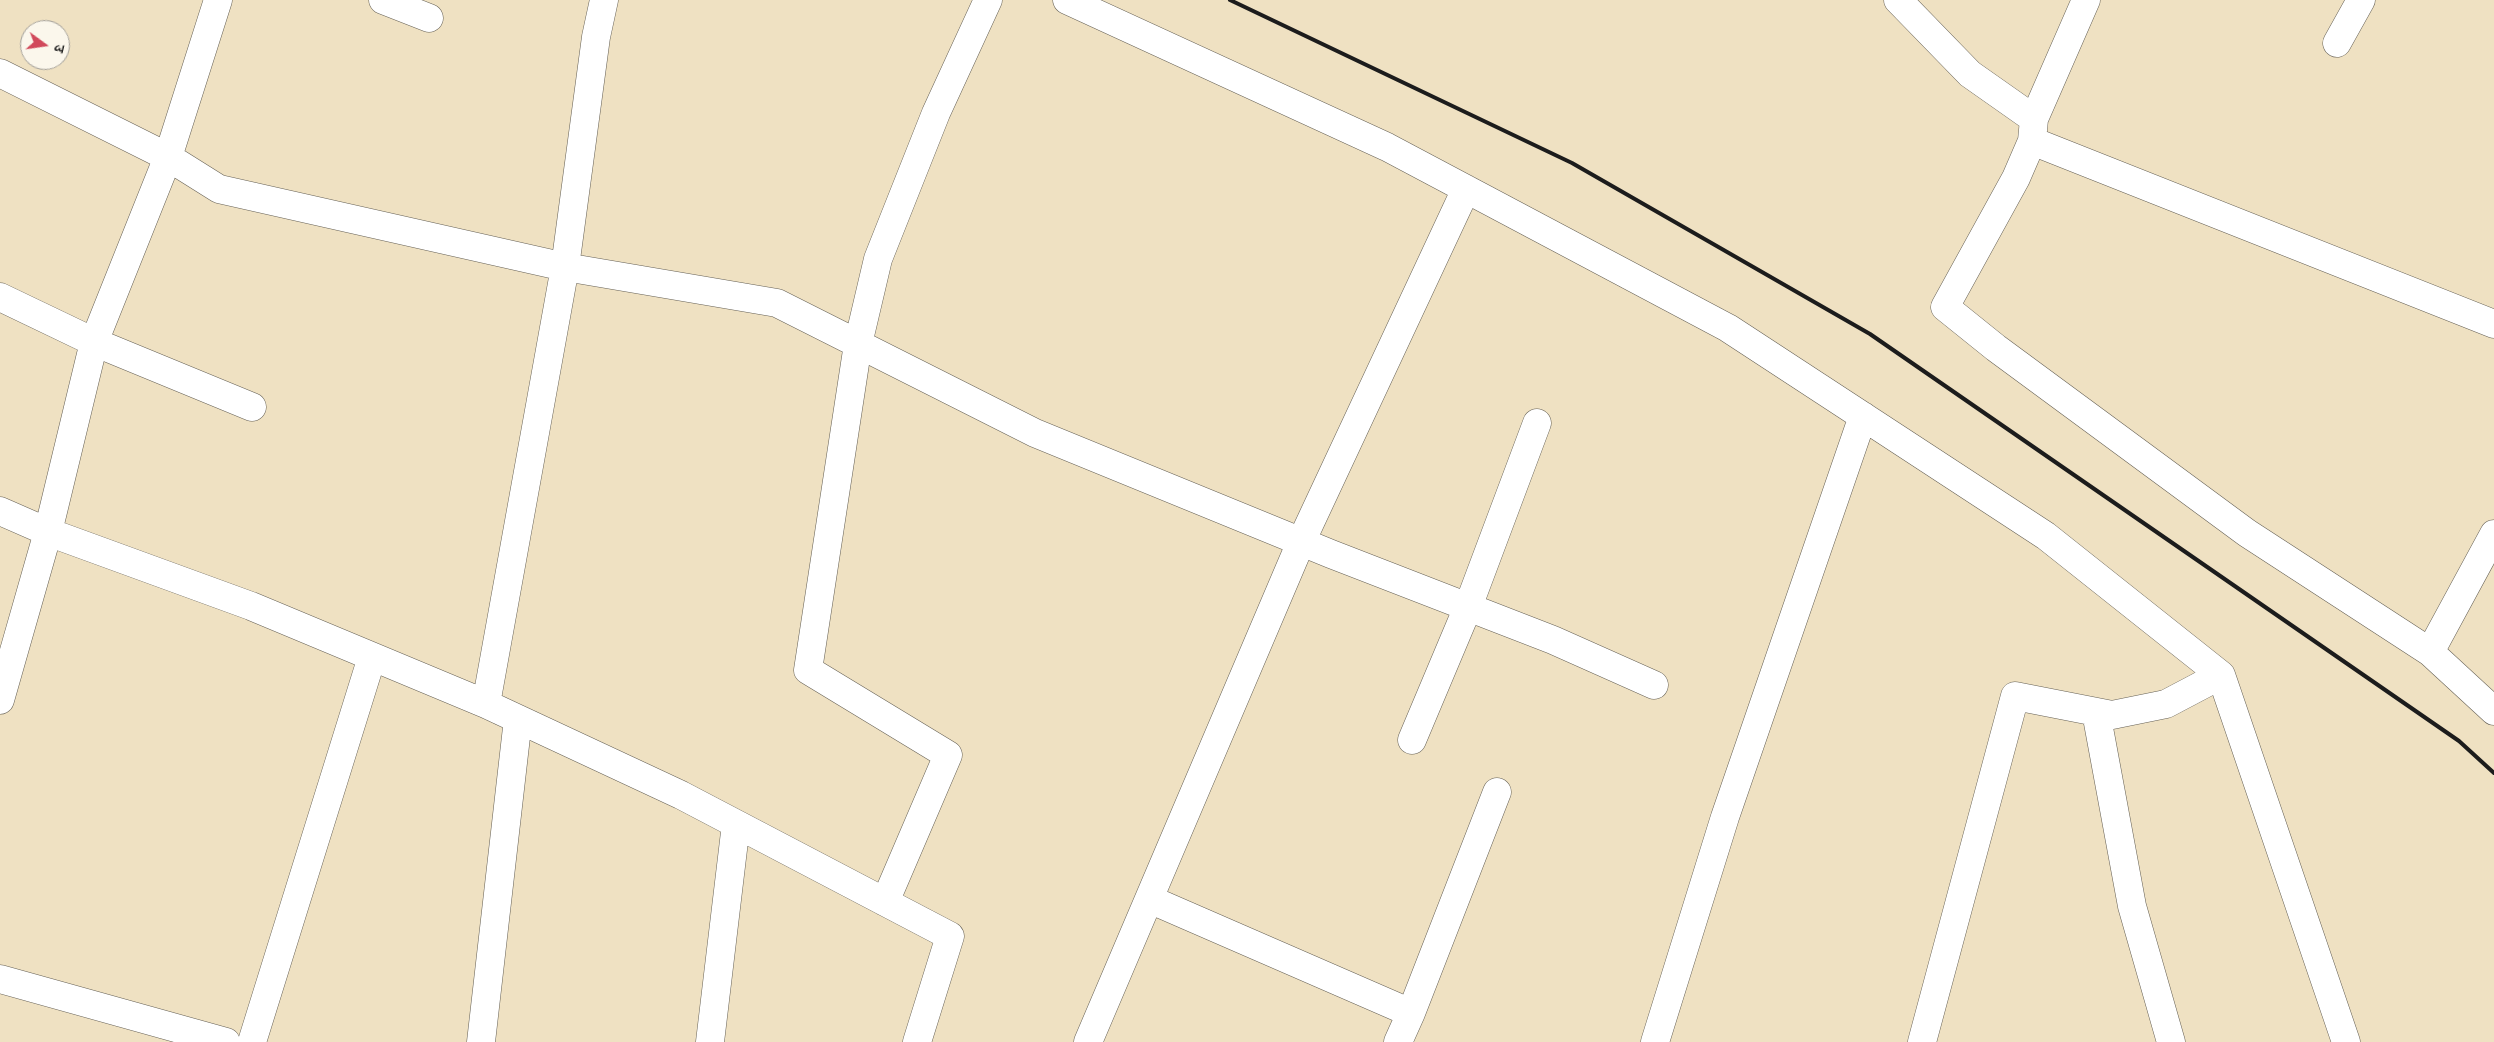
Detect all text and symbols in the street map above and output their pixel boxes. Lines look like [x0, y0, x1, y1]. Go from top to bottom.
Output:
north arrow [20, 20, 70, 70]
text: उ [49, 43, 68, 54]

